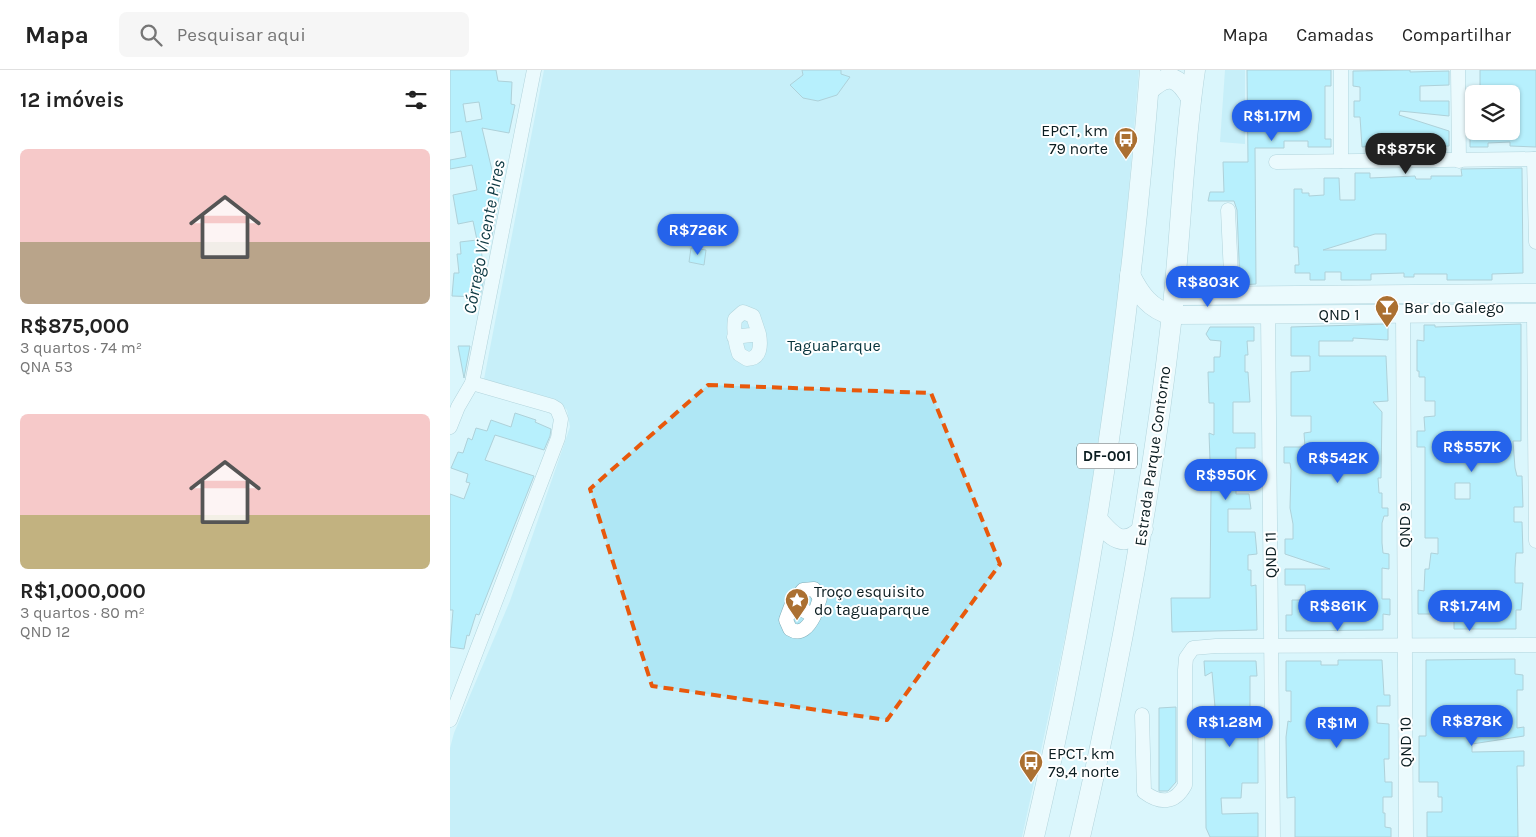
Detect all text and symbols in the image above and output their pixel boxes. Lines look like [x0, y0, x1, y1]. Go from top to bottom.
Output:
search box [119, 12, 469, 57]
text: Mapa [25, 21, 89, 49]
icon: search [137, 21, 165, 49]
text: Pesquisar aqui [177, 24, 306, 46]
text: Mapa [1223, 24, 1268, 46]
text: Camadas [1296, 24, 1374, 46]
text: Compartilhar [1402, 24, 1511, 46]
map controls [1465, 85, 1520, 140]
button: layers [1465, 85, 1520, 140]
icon: filters [402, 86, 430, 114]
text: 12 imóveis [20, 88, 124, 112]
pin: R$1.17M [1226, 100, 1318, 142]
text: R$1.17M [1243, 106, 1301, 125]
place label: EPCT, km 79 norte [1041, 121, 1108, 158]
bus stop icon: EPCT, km 79 norte [1113, 126, 1139, 160]
pin: R$875K [1365, 132, 1447, 175]
text: R$875K [1376, 139, 1436, 158]
water label: Córrego Vicente Pires [458, 158, 510, 316]
icon: home [180, 182, 270, 272]
pin: R$726K [657, 214, 739, 256]
text: R$726K [668, 220, 728, 239]
pin: R$803K [1167, 266, 1249, 308]
text: R$803K [1177, 272, 1239, 291]
bar icon: Bar do Galego [1374, 294, 1400, 328]
place label: Bar do Galego [1404, 298, 1504, 317]
street label: QND 1 [1318, 305, 1360, 324]
text: R$875,000 [20, 314, 129, 338]
park label: TaguaParque [787, 336, 881, 355]
text: 3 quartos · 74 m² [20, 338, 142, 357]
text: QNA 53 [20, 357, 73, 376]
street label: Estrada Parque Contorno [1130, 365, 1175, 547]
pin: R$557K [1431, 430, 1513, 473]
text: R$557K [1443, 437, 1501, 456]
pin: R$542K [1297, 442, 1379, 484]
road number: DF-001 [1077, 444, 1137, 468]
icon: home [180, 447, 270, 537]
text: R$542K [1308, 448, 1368, 467]
pin: R$950K [1185, 458, 1267, 501]
text: R$950K [1196, 465, 1256, 484]
street label: QND 9 [1395, 502, 1414, 548]
street label: QND 11 [1261, 532, 1280, 578]
text: R$1,000,000 [20, 579, 146, 603]
place label: Troço esquisito do taguaparque [814, 582, 930, 619]
place icon: Troço esquisito do taguaparque [784, 587, 810, 621]
pin: R$861K [1297, 590, 1379, 632]
pin: R$1.74M [1424, 590, 1516, 632]
text: R$861K [1309, 596, 1367, 615]
text: R$1.74M [1439, 596, 1501, 615]
text: 3 quartos · 80 m² [20, 603, 145, 622]
text: QND 12 [20, 622, 70, 641]
pin: R$878K [1431, 704, 1513, 747]
pin: R$1.28M [1184, 706, 1276, 748]
pin: R$1M [1307, 706, 1367, 749]
text: R$878K [1442, 711, 1502, 730]
text: R$1.28M [1198, 712, 1262, 731]
text: R$1M [1316, 713, 1358, 732]
street label: QND 10 [1396, 717, 1415, 767]
place label: EPCT, km 79,4 norte [1048, 744, 1119, 781]
bus stop icon: EPCT, km 79,4 norte [1018, 749, 1044, 783]

